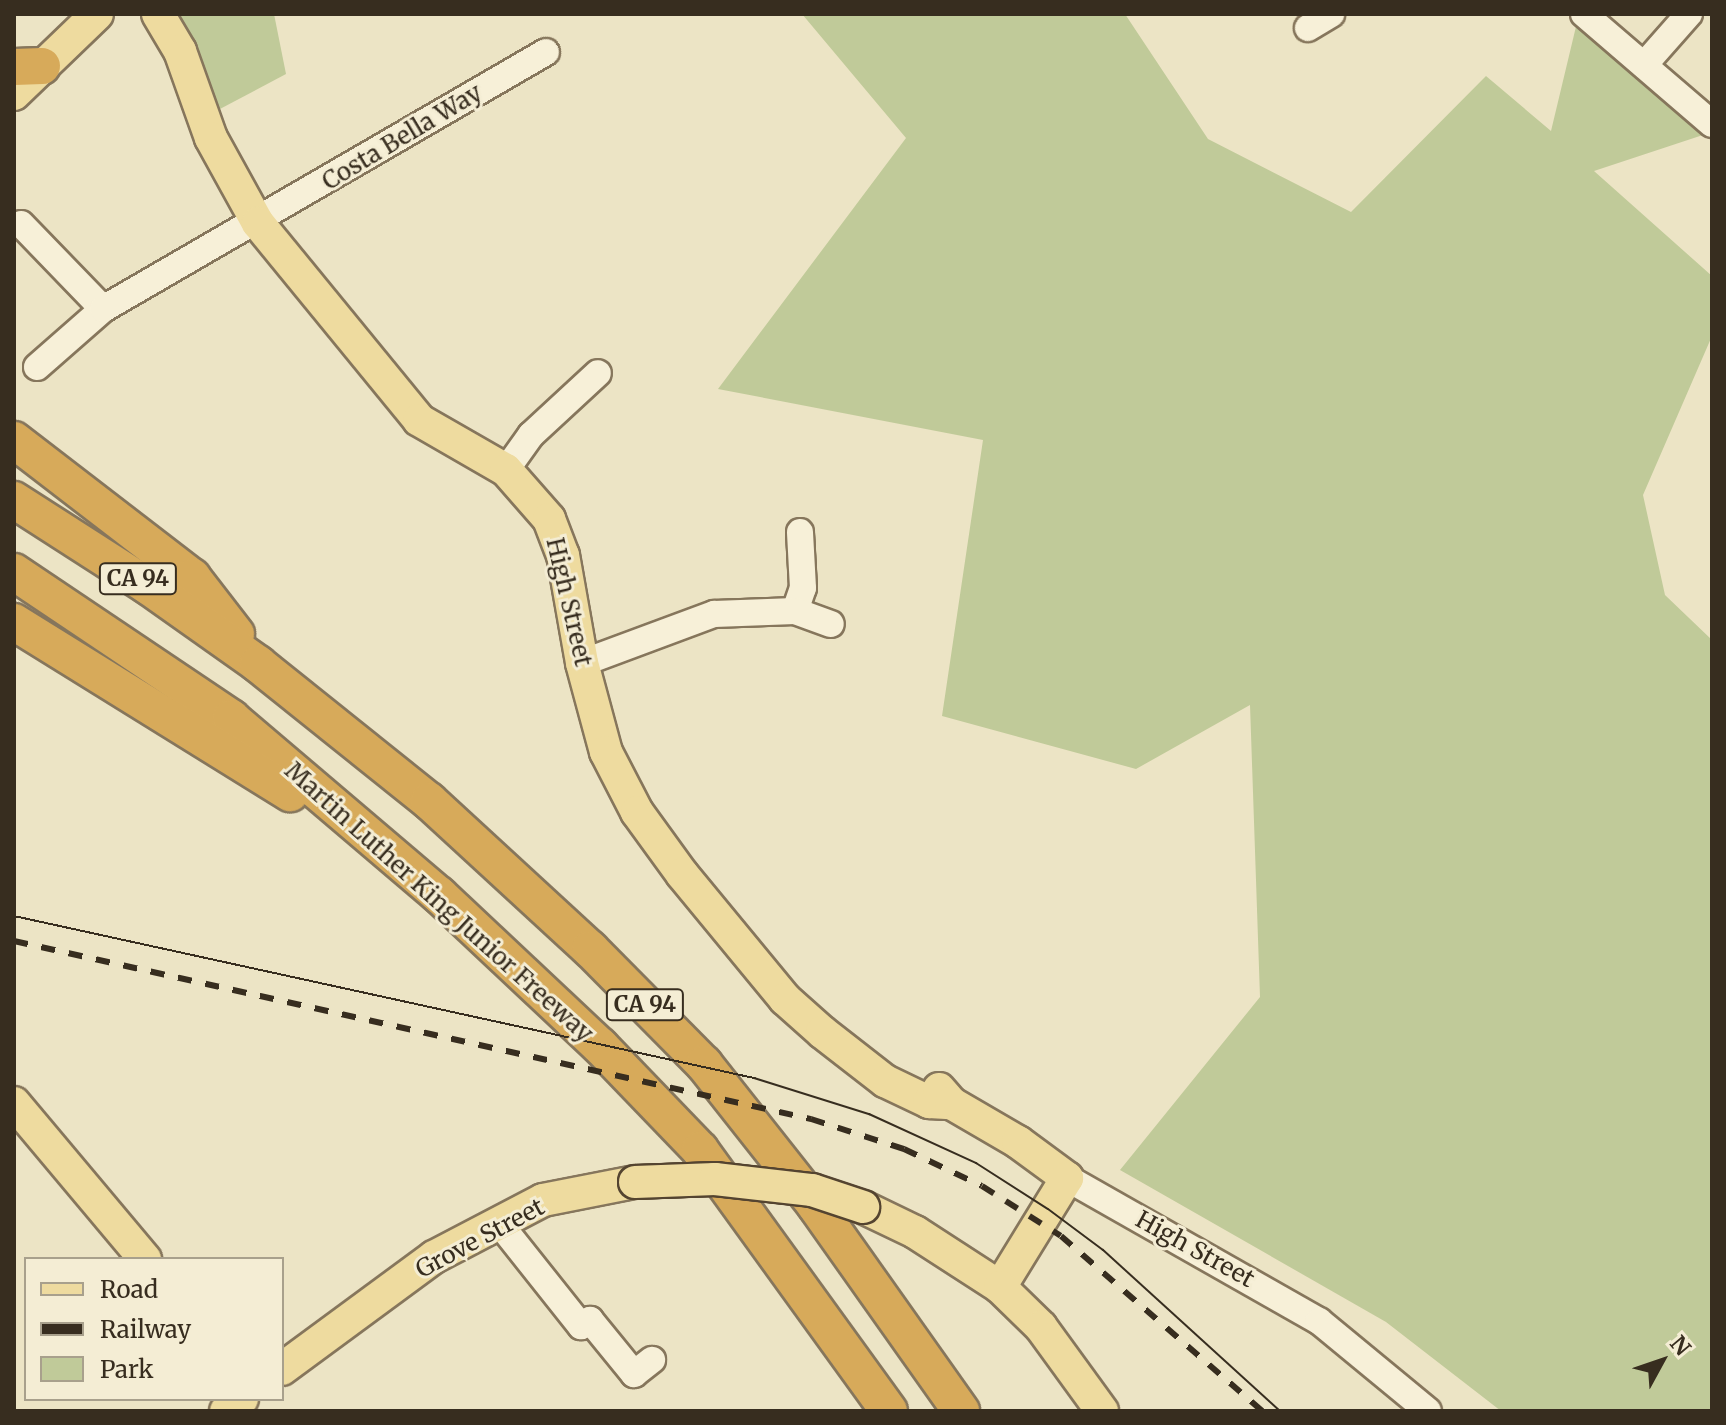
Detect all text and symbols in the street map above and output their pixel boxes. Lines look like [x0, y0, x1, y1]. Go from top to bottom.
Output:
street label: Costa Bella Way [317, 78, 487, 196]
street label: High Street [540, 535, 598, 669]
road number: CA 94 [98, 561, 178, 597]
street label: Martin Luther King Junior Freeway [279, 756, 599, 1048]
road number: CA 94 [605, 987, 685, 1023]
street label: Grove Street [411, 1192, 549, 1284]
street label: High Street [1131, 1205, 1259, 1293]
legend [24, 1257, 284, 1401]
text: Road [100, 1274, 158, 1305]
text: Railway [100, 1314, 191, 1345]
north arrow [1622, 1321, 1702, 1401]
text: N [1664, 1330, 1697, 1361]
text: Park [100, 1354, 153, 1385]

